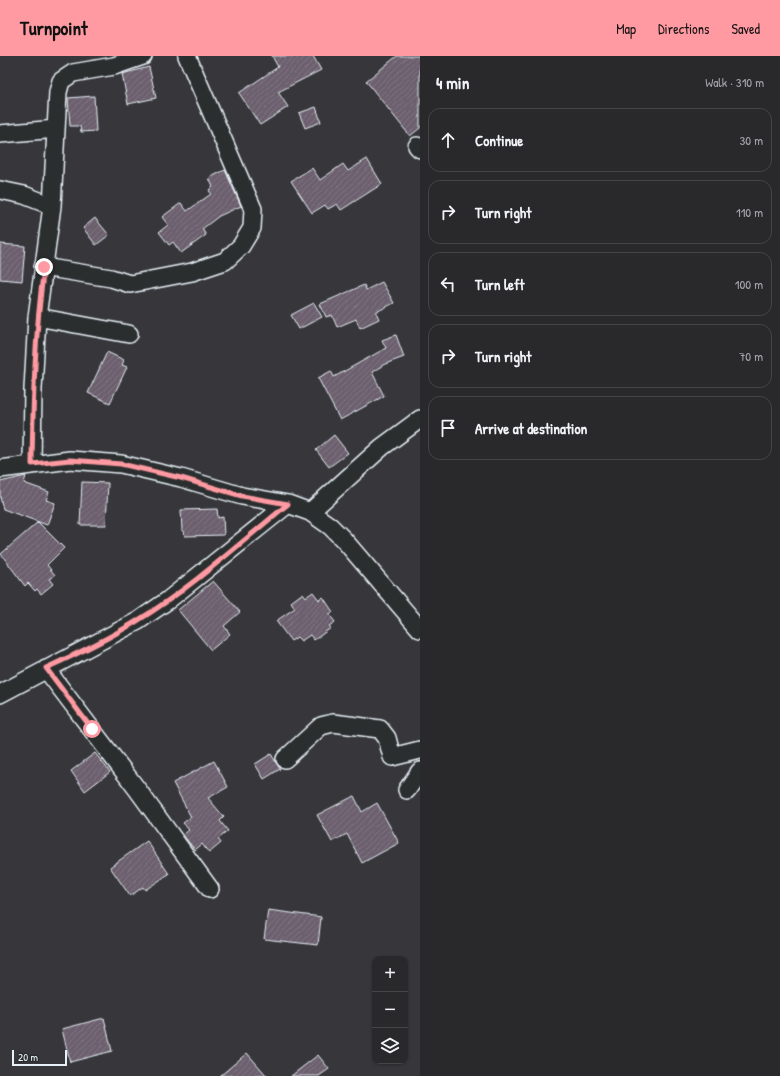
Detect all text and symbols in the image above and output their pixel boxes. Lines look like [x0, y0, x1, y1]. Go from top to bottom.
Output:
text: Turnpoint [20, 15, 88, 41]
text: Map [616, 19, 636, 38]
text: Directions [658, 19, 709, 38]
text: Saved [731, 19, 760, 38]
text: 4 min [436, 71, 469, 94]
text: Walk · 310 m [705, 73, 764, 91]
icon: ahead [437, 129, 459, 151]
text: Continue [475, 130, 523, 151]
text: 30 m [740, 131, 763, 149]
icon: right [437, 201, 459, 223]
text: Turn right [475, 202, 531, 223]
text: 110 m [736, 203, 763, 221]
route end [35, 258, 53, 276]
icon: left [437, 273, 459, 295]
text: Turn left [475, 274, 525, 295]
text: 100 m [735, 275, 763, 293]
icon: right [437, 345, 459, 367]
text: Turn right [475, 346, 531, 367]
text: 70 m [739, 347, 763, 365]
icon: arrive [437, 417, 459, 439]
text: Arrive at destination [475, 418, 587, 439]
route start [83, 720, 101, 738]
map controls [372, 956, 408, 1064]
button: + [372, 956, 408, 992]
button: − [372, 992, 408, 1028]
button: layers [372, 1028, 408, 1064]
scale bar [12, 1048, 67, 1067]
text: 20 m [18, 1050, 38, 1064]

